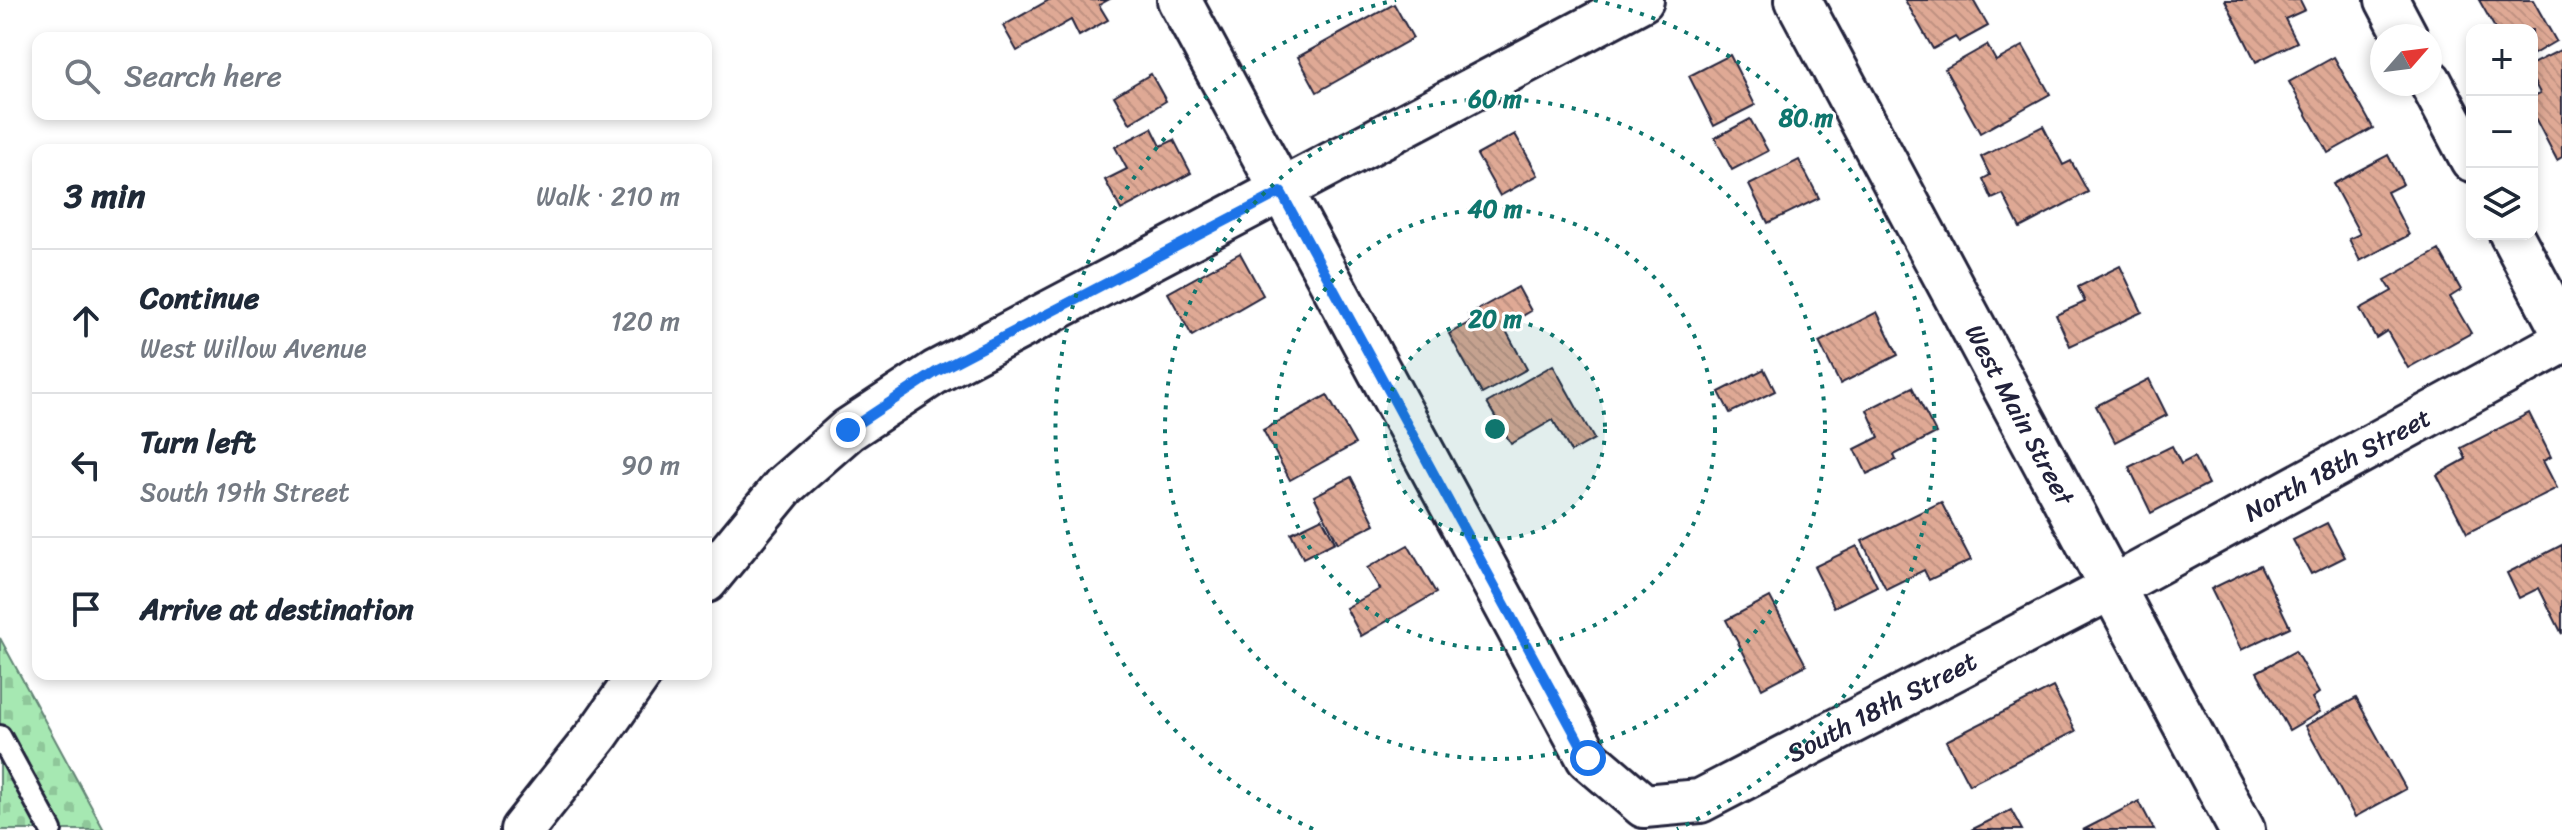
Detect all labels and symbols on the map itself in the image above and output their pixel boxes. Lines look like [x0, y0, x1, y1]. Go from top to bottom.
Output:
north arrow [2370, 24, 2442, 96]
text: 60 m [1467, 78, 1522, 120]
text: 80 m [1778, 97, 1834, 139]
text: 40 m [1468, 188, 1523, 230]
text: 20 m [1467, 298, 1522, 340]
street label: West Main Street [1952, 315, 2088, 515]
street label: North 18th Street [2235, 395, 2440, 535]
route end [830, 412, 866, 448]
centre of rings [1481, 415, 1509, 443]
street label: South 18th Street [1778, 638, 1985, 775]
route start [1570, 740, 1606, 776]

